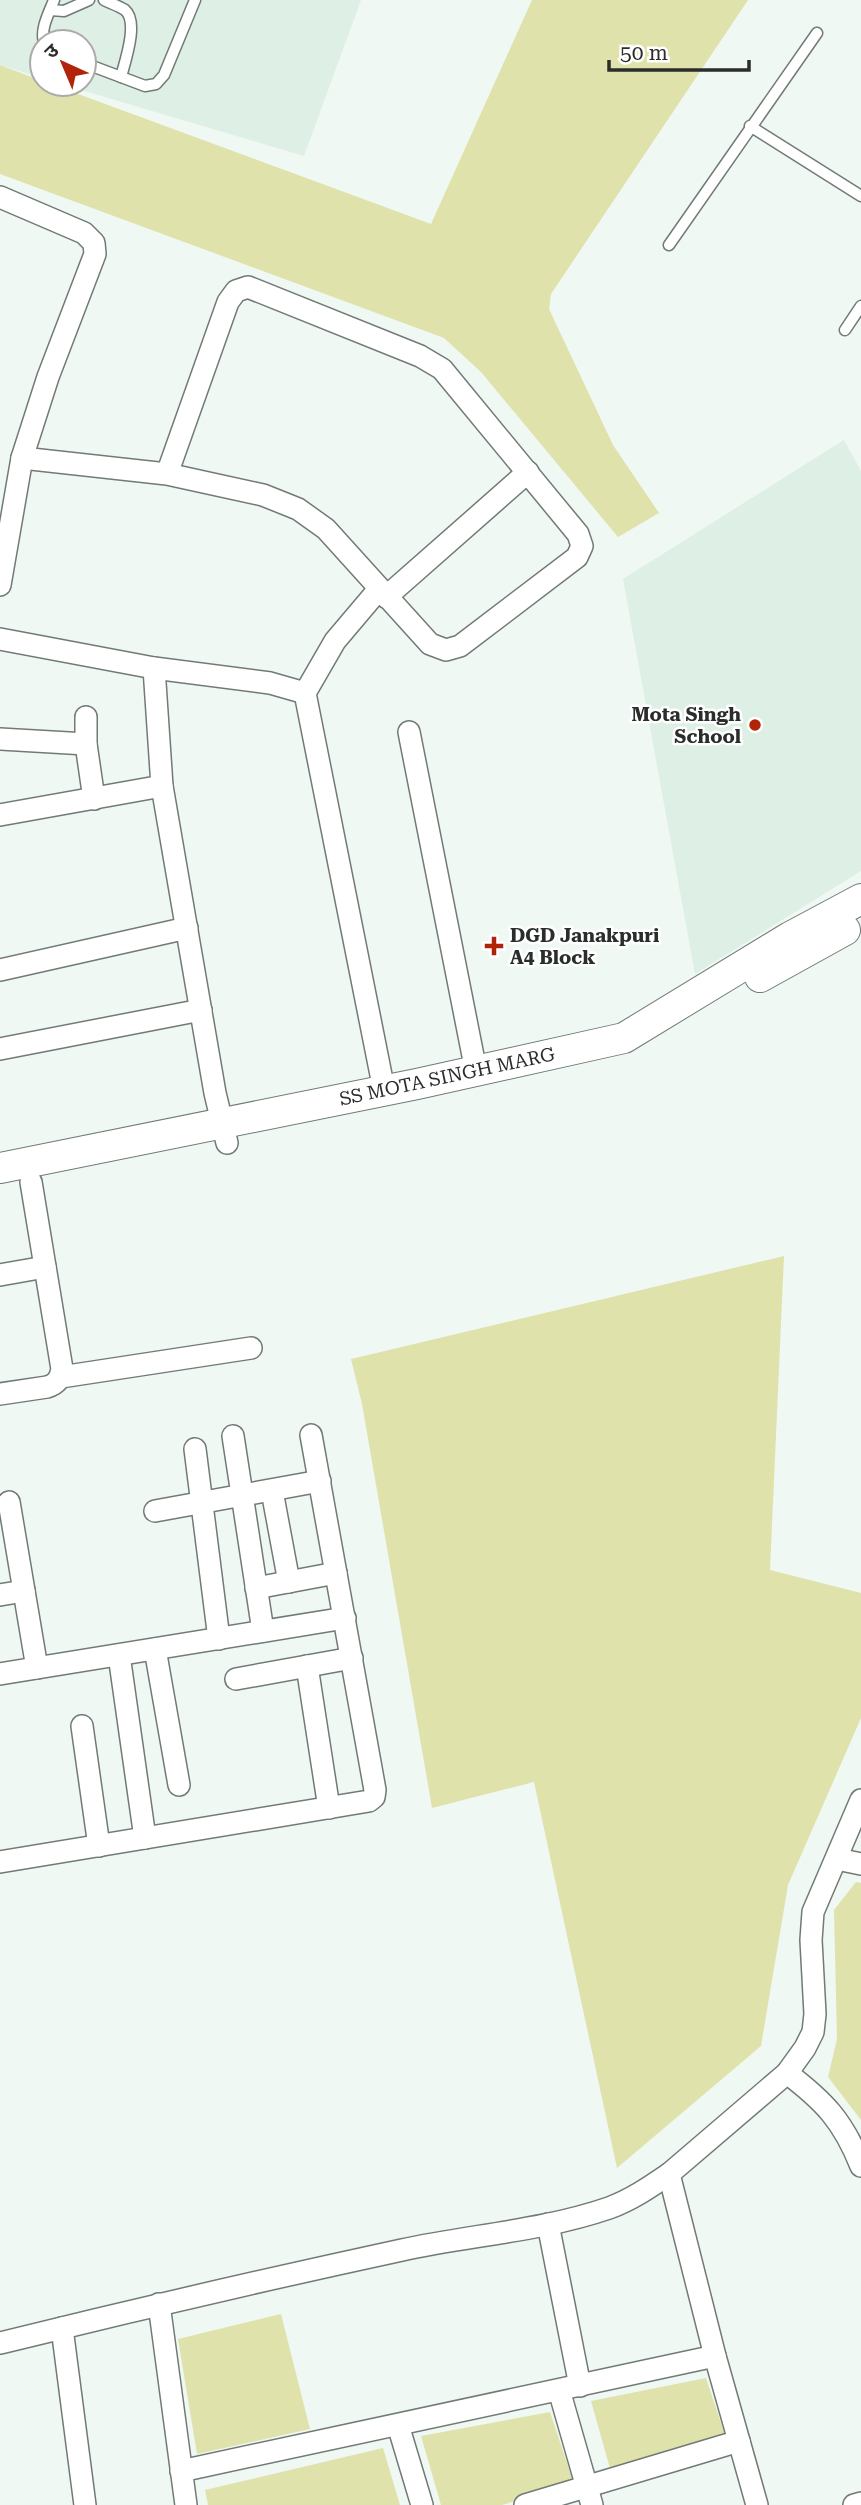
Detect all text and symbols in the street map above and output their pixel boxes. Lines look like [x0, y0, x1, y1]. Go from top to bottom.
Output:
north arrow [28, 28, 98, 98]
scale bar [609, 28, 749, 72]
text: उ [40, 38, 64, 63]
text: 50 m [620, 41, 668, 65]
place label: Mota Singh School [631, 703, 741, 748]
marker: Mota Singh School [747, 717, 763, 733]
place label: DGD Janakpuri A4 Block [510, 924, 659, 969]
marker: DGD Janakpuri A4 Block [484, 936, 504, 956]
street label: SS MOTA SINGH MARG [337, 1042, 557, 1111]

